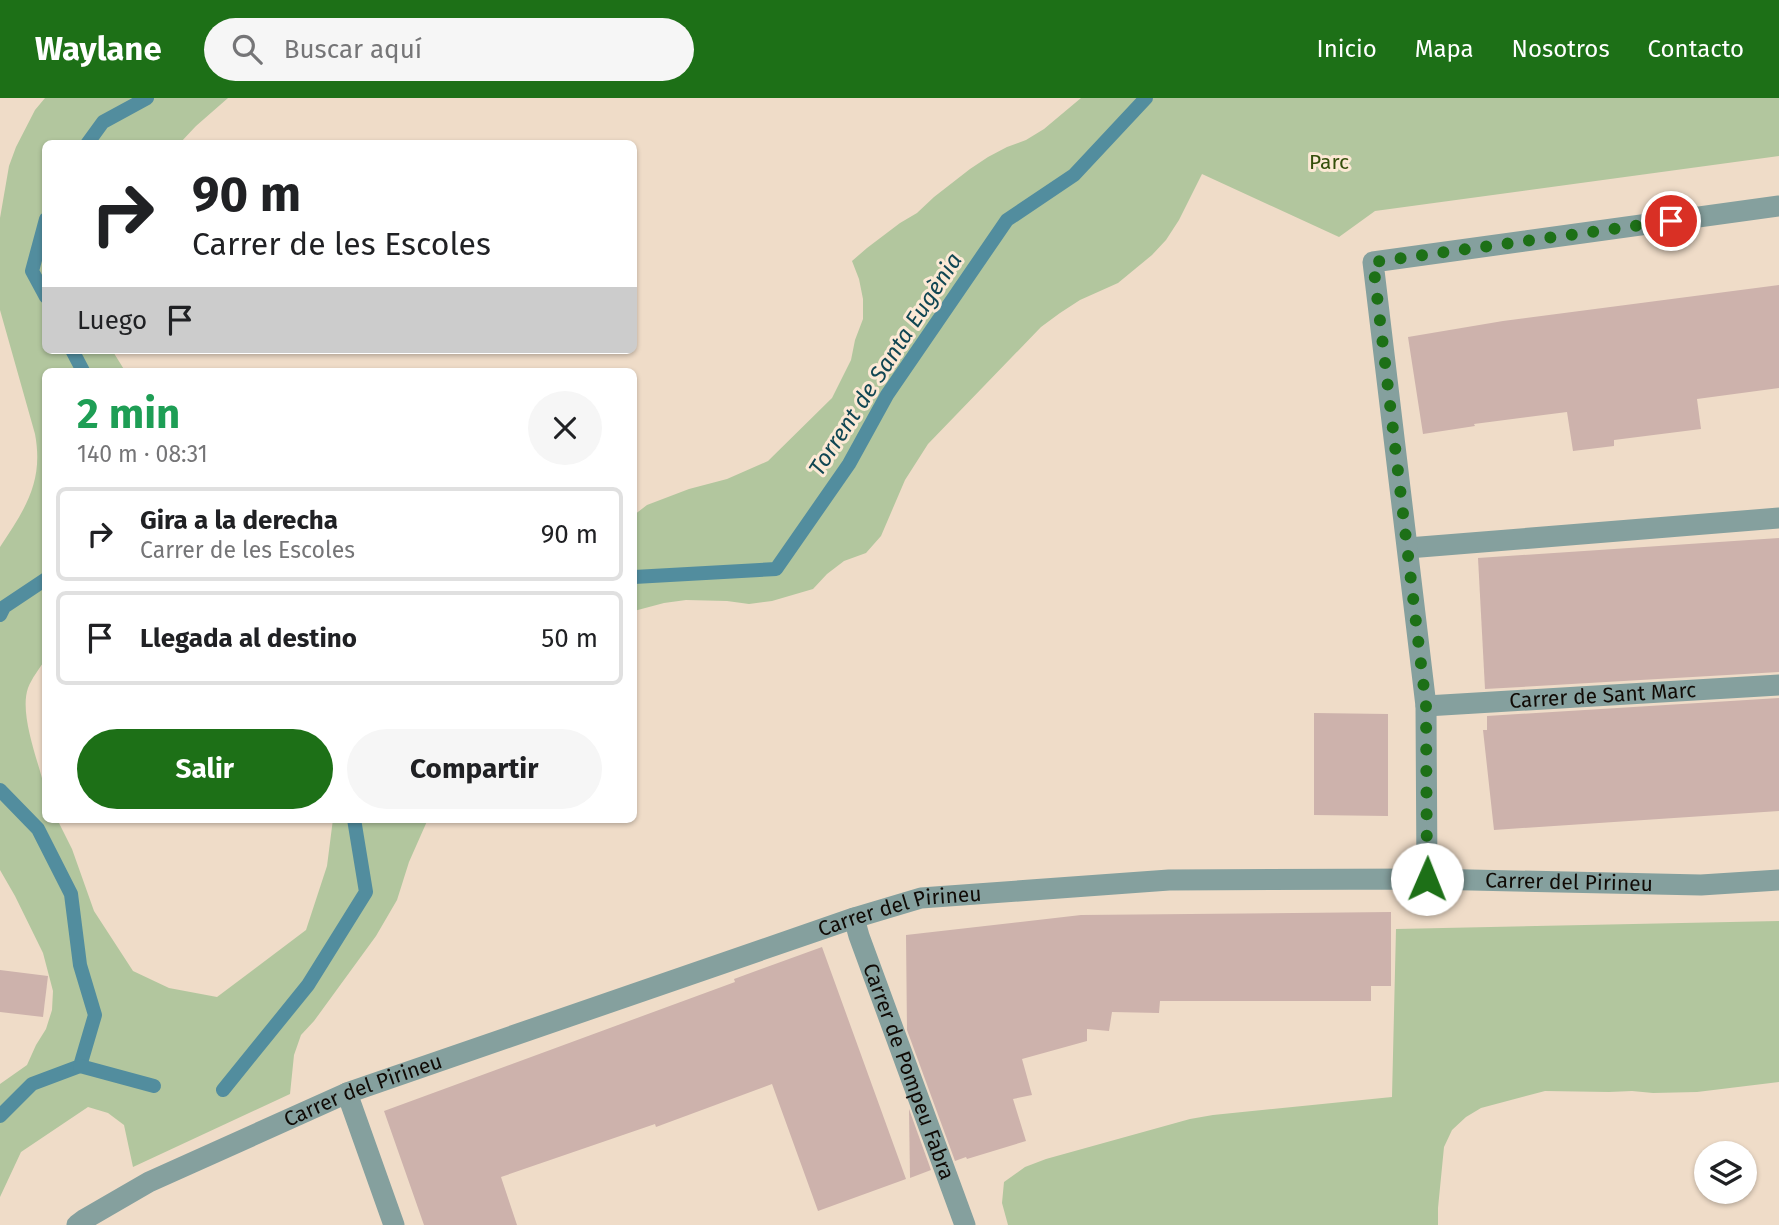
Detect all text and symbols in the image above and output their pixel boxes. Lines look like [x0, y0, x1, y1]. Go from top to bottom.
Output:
search box [204, 18, 694, 81]
text: Waylane [35, 29, 162, 69]
icon: search [228, 30, 266, 68]
text: Buscar aquí [284, 34, 422, 65]
text: Inicio [1317, 35, 1377, 63]
text: Mapa [1415, 35, 1474, 63]
text: Nosotros [1512, 35, 1610, 63]
text: Contacto [1648, 35, 1744, 63]
park label: Parc [1309, 149, 1349, 175]
text: 90 m [192, 165, 301, 224]
icon: right [77, 168, 168, 259]
pin [1641, 191, 1701, 251]
icon: arrive [1652, 202, 1690, 240]
text: Carrer de les Escoles [192, 225, 491, 263]
water label: Torrent de Santa Eugènia [802, 247, 968, 481]
icon: arrive [161, 301, 199, 339]
text: Luego [77, 305, 147, 336]
text: 2 min [77, 389, 180, 439]
button: close [528, 391, 602, 465]
text: 140 m · 08:31 [77, 440, 208, 468]
text: Gira a la derecha [140, 505, 338, 536]
icon: right [81, 515, 119, 553]
text: 90 m [541, 519, 598, 550]
text: Carrer de les Escoles [140, 536, 355, 564]
icon: arrive [81, 619, 119, 657]
text: Llegada al destino [140, 623, 357, 654]
text: 50 m [541, 623, 598, 654]
street label: Carrer de Sant Marc [1509, 677, 1697, 714]
button: Salir [77, 729, 333, 809]
button: Compartir [347, 729, 602, 809]
position arrow [1390, 842, 1464, 916]
street label: Carrer del Pirineu [1485, 867, 1653, 897]
street label: Carrer del Pirineu [815, 881, 982, 942]
street label: Carrer de Pompeu Fabra [857, 960, 960, 1183]
street label: Carrer del Pirineu [280, 1048, 446, 1133]
map controls [1694, 1141, 1757, 1204]
button: layers [1694, 1141, 1757, 1204]

